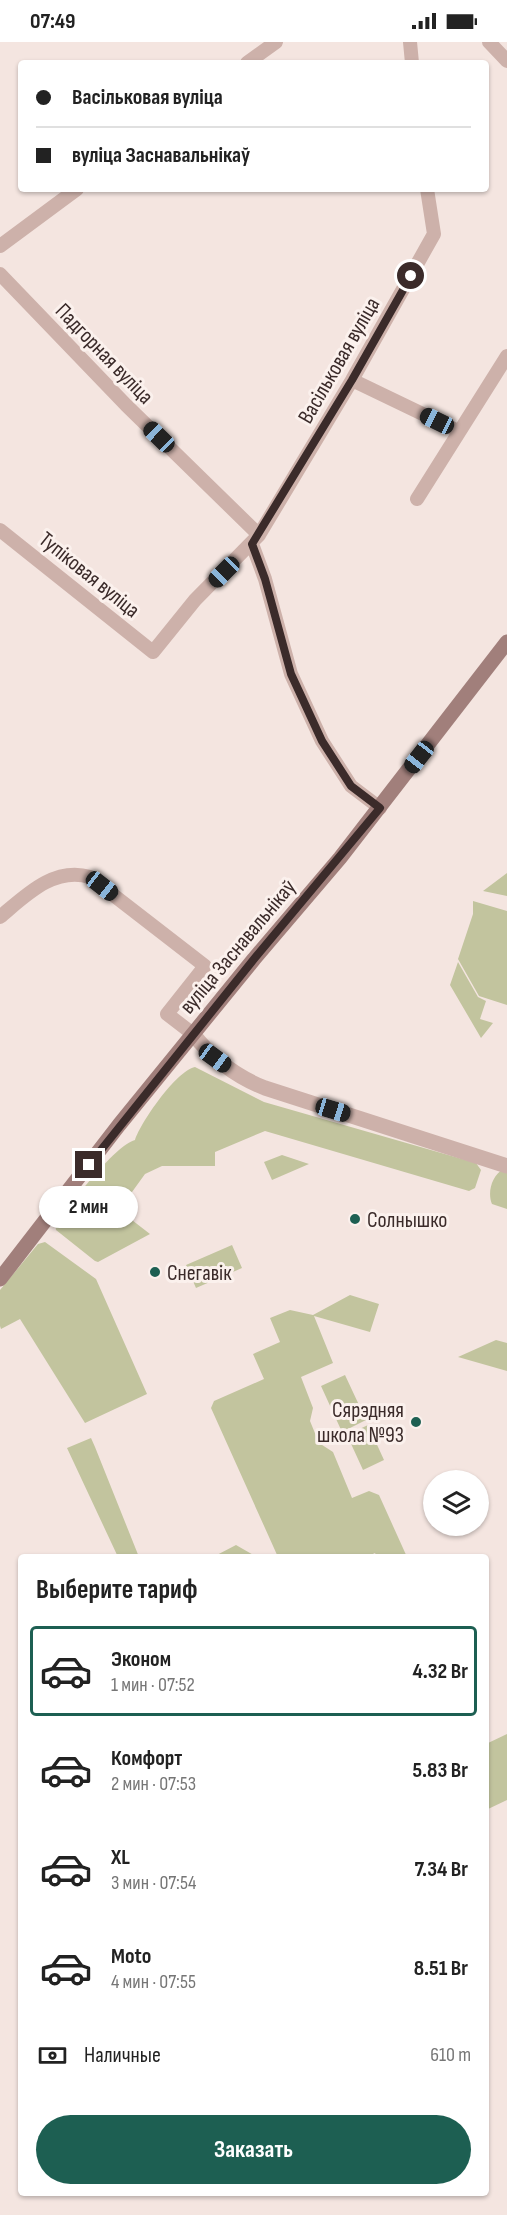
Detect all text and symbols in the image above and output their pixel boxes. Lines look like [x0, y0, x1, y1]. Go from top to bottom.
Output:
text: 07:49 [30, 8, 76, 35]
text: Васільковая вуліца [72, 84, 223, 111]
text: вуліца Заснавальнікаў [72, 142, 250, 169]
route start [397, 262, 424, 289]
street label: Васільковая вуліца [292, 293, 386, 428]
street label: Падгорная вуліца [49, 298, 159, 410]
car [417, 405, 457, 437]
car [140, 418, 178, 456]
street label: Тупіковая вуліца [33, 526, 145, 624]
car [205, 553, 243, 591]
car [401, 737, 437, 777]
car [82, 868, 122, 904]
street label: вуліца Заснавальнікаў [174, 874, 302, 1019]
car [195, 1040, 235, 1076]
car [313, 1096, 353, 1124]
route end [75, 1151, 102, 1178]
callout: 2 мин [40, 1186, 138, 1228]
text: 2 мин [69, 1195, 108, 1219]
place label: Солнышко [367, 1207, 447, 1234]
marker: Солнышко [348, 1212, 362, 1226]
place label: Снегавік [167, 1260, 232, 1287]
marker: Снегавік [148, 1265, 162, 1279]
place label: Сярэдняя школа №93 [317, 1397, 404, 1449]
marker: Сярэдняя школа №93 [409, 1415, 423, 1429]
map controls [423, 1470, 489, 1536]
button: layers [423, 1470, 489, 1536]
text: Выберите тариф [36, 1574, 198, 1606]
icon: car [39, 1644, 93, 1698]
text: Эконом [111, 1646, 171, 1673]
text: 4.32 Br [413, 1658, 468, 1685]
text: 1 мин · 07:52 [111, 1673, 195, 1697]
icon: car [39, 1743, 93, 1797]
text: Комфорт [111, 1745, 182, 1772]
text: 5.83 Br [412, 1757, 468, 1784]
text: 2 мин · 07:53 [111, 1772, 196, 1796]
icon: car [39, 1842, 93, 1896]
text: XL [111, 1844, 130, 1871]
text: 7.34 Br [415, 1856, 468, 1883]
text: 3 мин · 07:54 [111, 1871, 196, 1895]
icon: car [39, 1941, 93, 1995]
text: Moto [111, 1943, 151, 1970]
text: 8.51 Br [414, 1955, 468, 1982]
text: 4 мин · 07:55 [111, 1970, 196, 1994]
icon: cash [36, 2039, 69, 2072]
text: Наличные [84, 2042, 161, 2069]
text: 610 m [430, 2043, 471, 2067]
button: Заказать [36, 2115, 471, 2184]

